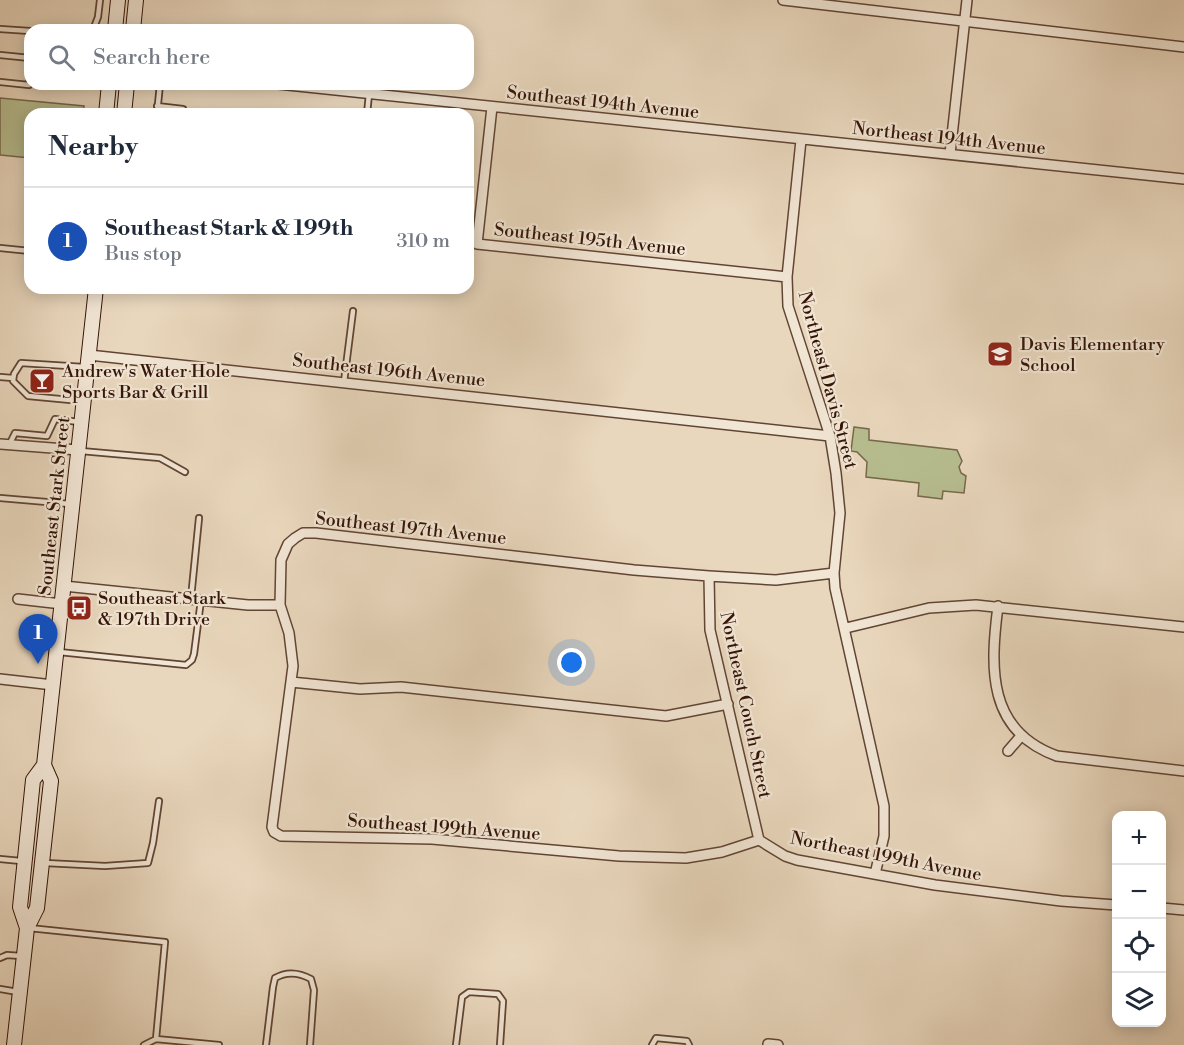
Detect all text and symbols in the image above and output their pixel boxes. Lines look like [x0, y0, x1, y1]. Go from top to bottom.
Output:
search box [24, 24, 474, 90]
icon: search [45, 41, 78, 74]
text: Search here [93, 44, 210, 71]
street label: Southeast 194th Avenue [506, 81, 700, 124]
street label: Northeast 194th Avenue [851, 117, 1047, 160]
text: Nearby [48, 131, 138, 163]
text: Southeast Stark & 199th [105, 215, 353, 242]
street label: Southeast 195th Avenue [493, 218, 687, 261]
text: 1 [63, 229, 72, 254]
text: 310 m [397, 229, 450, 254]
text: Bus stop [105, 242, 182, 267]
street label: Northeast Davis Street [793, 289, 863, 472]
place label: Davis Elementary School [1020, 333, 1165, 377]
school or university icon: Davis Elementary School [985, 339, 1015, 369]
street label: Southeast 196th Avenue [291, 349, 486, 392]
place label: Andrew's Water Hole Sports Bar & Grill [61, 360, 230, 404]
bar icon: Andrew's Water Hole Sports Bar & Grill [27, 366, 57, 396]
street label: Southeast Stark Street [34, 415, 75, 597]
street label: Southeast 197th Avenue [314, 507, 508, 550]
place label: Southeast Stark & 197th Drive [98, 587, 227, 631]
bus stop icon: Southeast Stark & 197th Drive [64, 593, 94, 623]
street label: Northeast Couch Street [714, 610, 777, 801]
pin: 1 [18, 614, 57, 664]
your location [557, 648, 586, 677]
street label: Southeast 199th Avenue [347, 809, 541, 846]
map controls [1112, 811, 1166, 1027]
button: + [1112, 811, 1166, 865]
street label: Northeast 199th Avenue [788, 827, 984, 886]
button: − [1112, 865, 1166, 919]
button: locate [1112, 919, 1166, 973]
button: layers [1112, 973, 1166, 1027]

